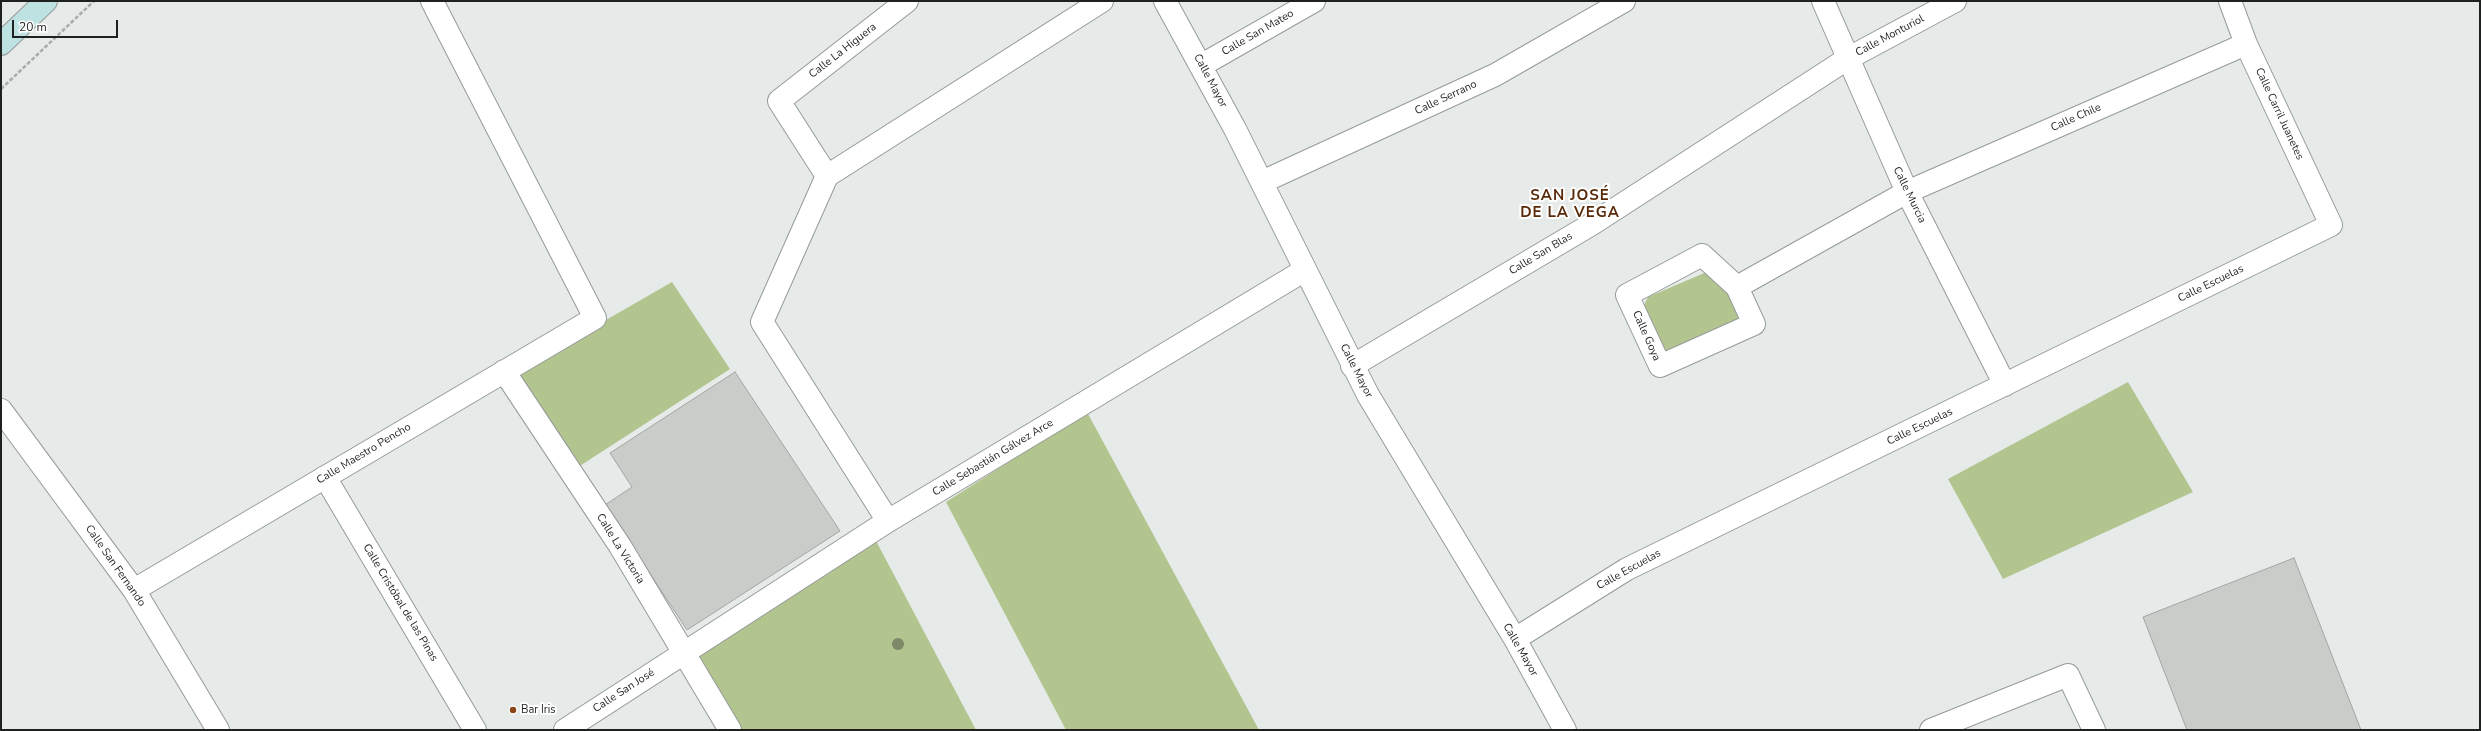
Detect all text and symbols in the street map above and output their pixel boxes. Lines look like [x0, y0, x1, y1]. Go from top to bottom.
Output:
street label: Calle San Mateo [1220, 7, 1296, 59]
scale bar [14, 12, 120, 38]
street label: Calle Monturiol [1853, 12, 1927, 60]
text: 20 m [19, 19, 47, 35]
street label: Calle La Higuera [807, 21, 879, 81]
street label: Calle Mayor [1190, 52, 1230, 110]
street label: Calle Carril Juanetes [2252, 66, 2306, 162]
street label: Calle Serrano [1413, 78, 1479, 118]
street label: Calle Chile [2049, 101, 2103, 135]
street label: Calle Murcia [1890, 165, 1928, 225]
district label: SAN JOSÉ DE LA VEGA [1520, 187, 1620, 222]
street label: Calle San Blas [1507, 230, 1575, 278]
street label: Calle Escuelas [2176, 262, 2246, 306]
street label: Calle Goya [1629, 309, 1663, 363]
street label: Calle Mayor [1337, 342, 1375, 400]
street label: Calle Escuelas [1885, 405, 1955, 449]
street label: Calle Sebastián Gálvez Arce [930, 417, 1056, 499]
street label: Calle Maestro Pencho [315, 421, 413, 487]
street label: Calle La Victoria [593, 511, 647, 587]
street label: Calle San Fernando [82, 523, 148, 609]
street label: Calle Cristóbal de las Pinas [360, 542, 440, 664]
street label: Calle Escuelas [1595, 547, 1663, 593]
street label: Calle Mayor [1500, 621, 1540, 679]
street label: Calle San José [591, 666, 657, 716]
place label: Bar Iris [521, 703, 556, 717]
marker: Bar Iris [508, 705, 518, 715]

